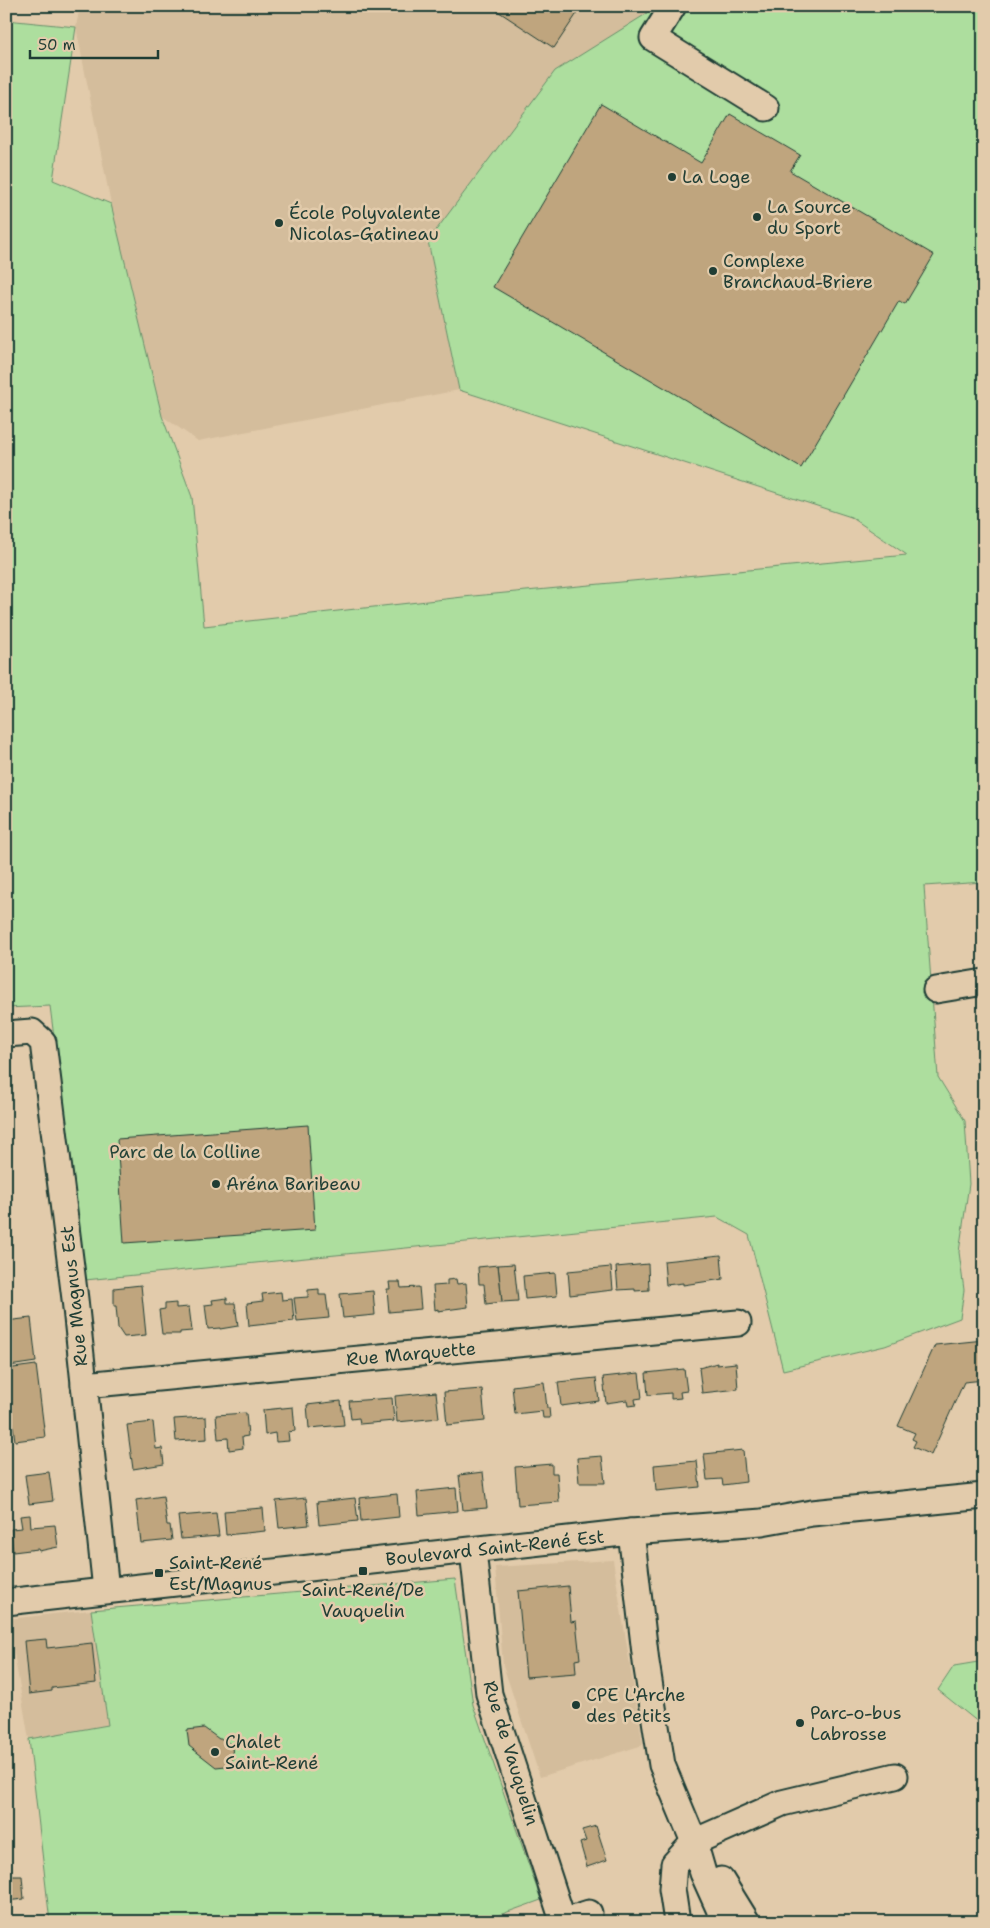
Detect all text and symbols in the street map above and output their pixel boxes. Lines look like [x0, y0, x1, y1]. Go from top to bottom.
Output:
scale bar [30, 28, 158, 60]
text: 50 m [38, 35, 76, 55]
place label: La Loge [682, 165, 750, 189]
marker: La Loge [666, 171, 678, 183]
place label: La Source du Sport [767, 195, 851, 240]
place label: École Polyvalente Nicolas-Gatineau [289, 201, 441, 246]
marker: La Source du Sport [751, 211, 763, 223]
marker: École Polyvalente Nicolas-Gatineau [273, 217, 285, 229]
place label: Complexe Branchaud-Briere [723, 249, 873, 294]
marker: Complexe Branchaud-Briere [707, 265, 719, 277]
park label: Parc de la Colline [109, 1140, 261, 1164]
place label: Aréna Baribeau [226, 1172, 361, 1196]
marker: Aréna Baribeau [210, 1178, 222, 1190]
street label: Rue Magnus Est [55, 1224, 93, 1368]
street label: Rue Marquette [345, 1336, 477, 1372]
street label: Boulevard Saint-René Est [384, 1525, 606, 1571]
place label: Saint-René Est/Magnus [169, 1551, 273, 1596]
marker: Saint-René/De Vauquelin [357, 1565, 369, 1577]
marker: Saint-René Est/Magnus [153, 1567, 165, 1579]
place label: Saint-René/De Vauquelin [302, 1578, 424, 1623]
street label: Rue de Vauquelin [478, 1678, 544, 1828]
place label: CPE L'Arche des Petits [586, 1683, 686, 1728]
marker: CPE L'Arche des Petits [570, 1699, 582, 1711]
place label: Parc-o-bus Labrosse [810, 1701, 902, 1746]
marker: Parc-o-bus Labrosse [794, 1717, 806, 1729]
place label: Chalet Saint-René [225, 1730, 319, 1775]
marker: Chalet Saint-René [209, 1746, 221, 1758]

